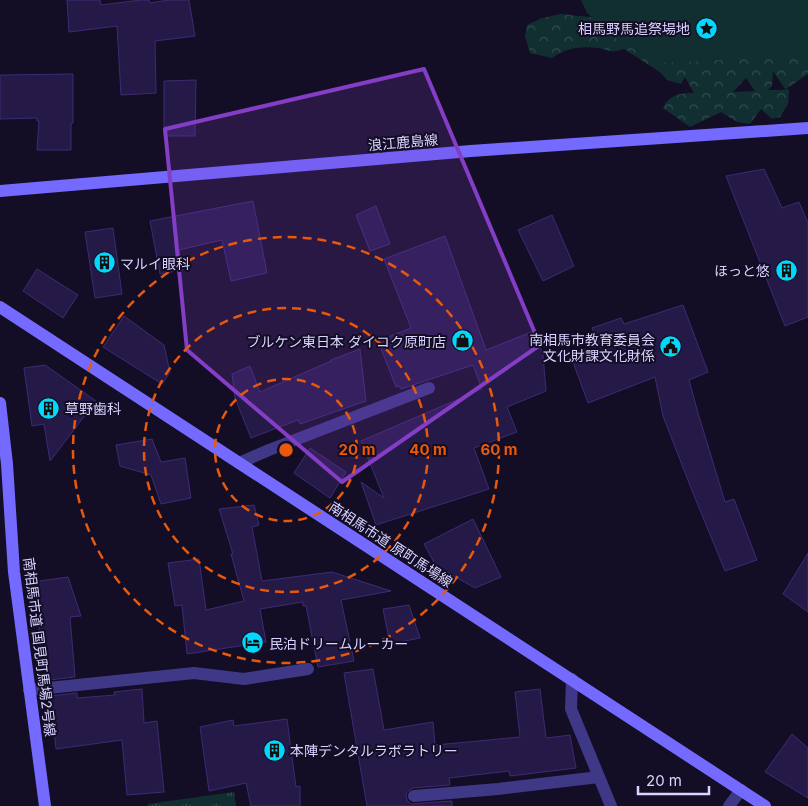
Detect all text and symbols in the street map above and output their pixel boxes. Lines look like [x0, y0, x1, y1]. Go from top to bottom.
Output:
place icon: 相馬野馬追祭場地 [694, 16, 718, 40]
place label: 相馬野馬追祭場地 [578, 20, 690, 37]
street label: 浪江鹿島線 [367, 130, 439, 154]
building icon: マルイ眼科 [92, 251, 116, 275]
place label: マルイ眼科 [120, 255, 190, 272]
building icon: ほっと悠 [774, 258, 798, 282]
place label: ほっと悠 [714, 262, 770, 279]
shop icon: ブルケン東日本 ダイコク原町店 [450, 329, 474, 353]
place label: 南相馬市教育委員会 文化財課文化財係 [529, 331, 655, 364]
place label: ブルケン東日本 ダイコク原町店 [246, 333, 446, 350]
public building icon: 南相馬市教育委員会 文化財課文化財係 [659, 335, 683, 359]
building icon: 草野歯科 [37, 396, 61, 420]
place label: 草野歯科 [65, 400, 121, 417]
text: 20 m [339, 440, 375, 459]
text: 40 m [409, 440, 447, 459]
text: 60 m [480, 440, 518, 459]
centre of rings [277, 441, 295, 459]
street label: 南相馬市道 原町馬場線 [326, 498, 456, 590]
street label: 南相馬市道 国見町馬場2号線 [21, 556, 59, 738]
hotel icon: 民泊ドリームルーカー [241, 631, 265, 655]
place label: 民泊ドリームルーカー [269, 635, 409, 652]
building icon: 本陣デンタルラボラトリー [262, 738, 286, 762]
place label: 本陣デンタルラボラトリー [290, 742, 458, 759]
scale bar [638, 764, 709, 796]
text: 20 m [646, 771, 682, 790]

